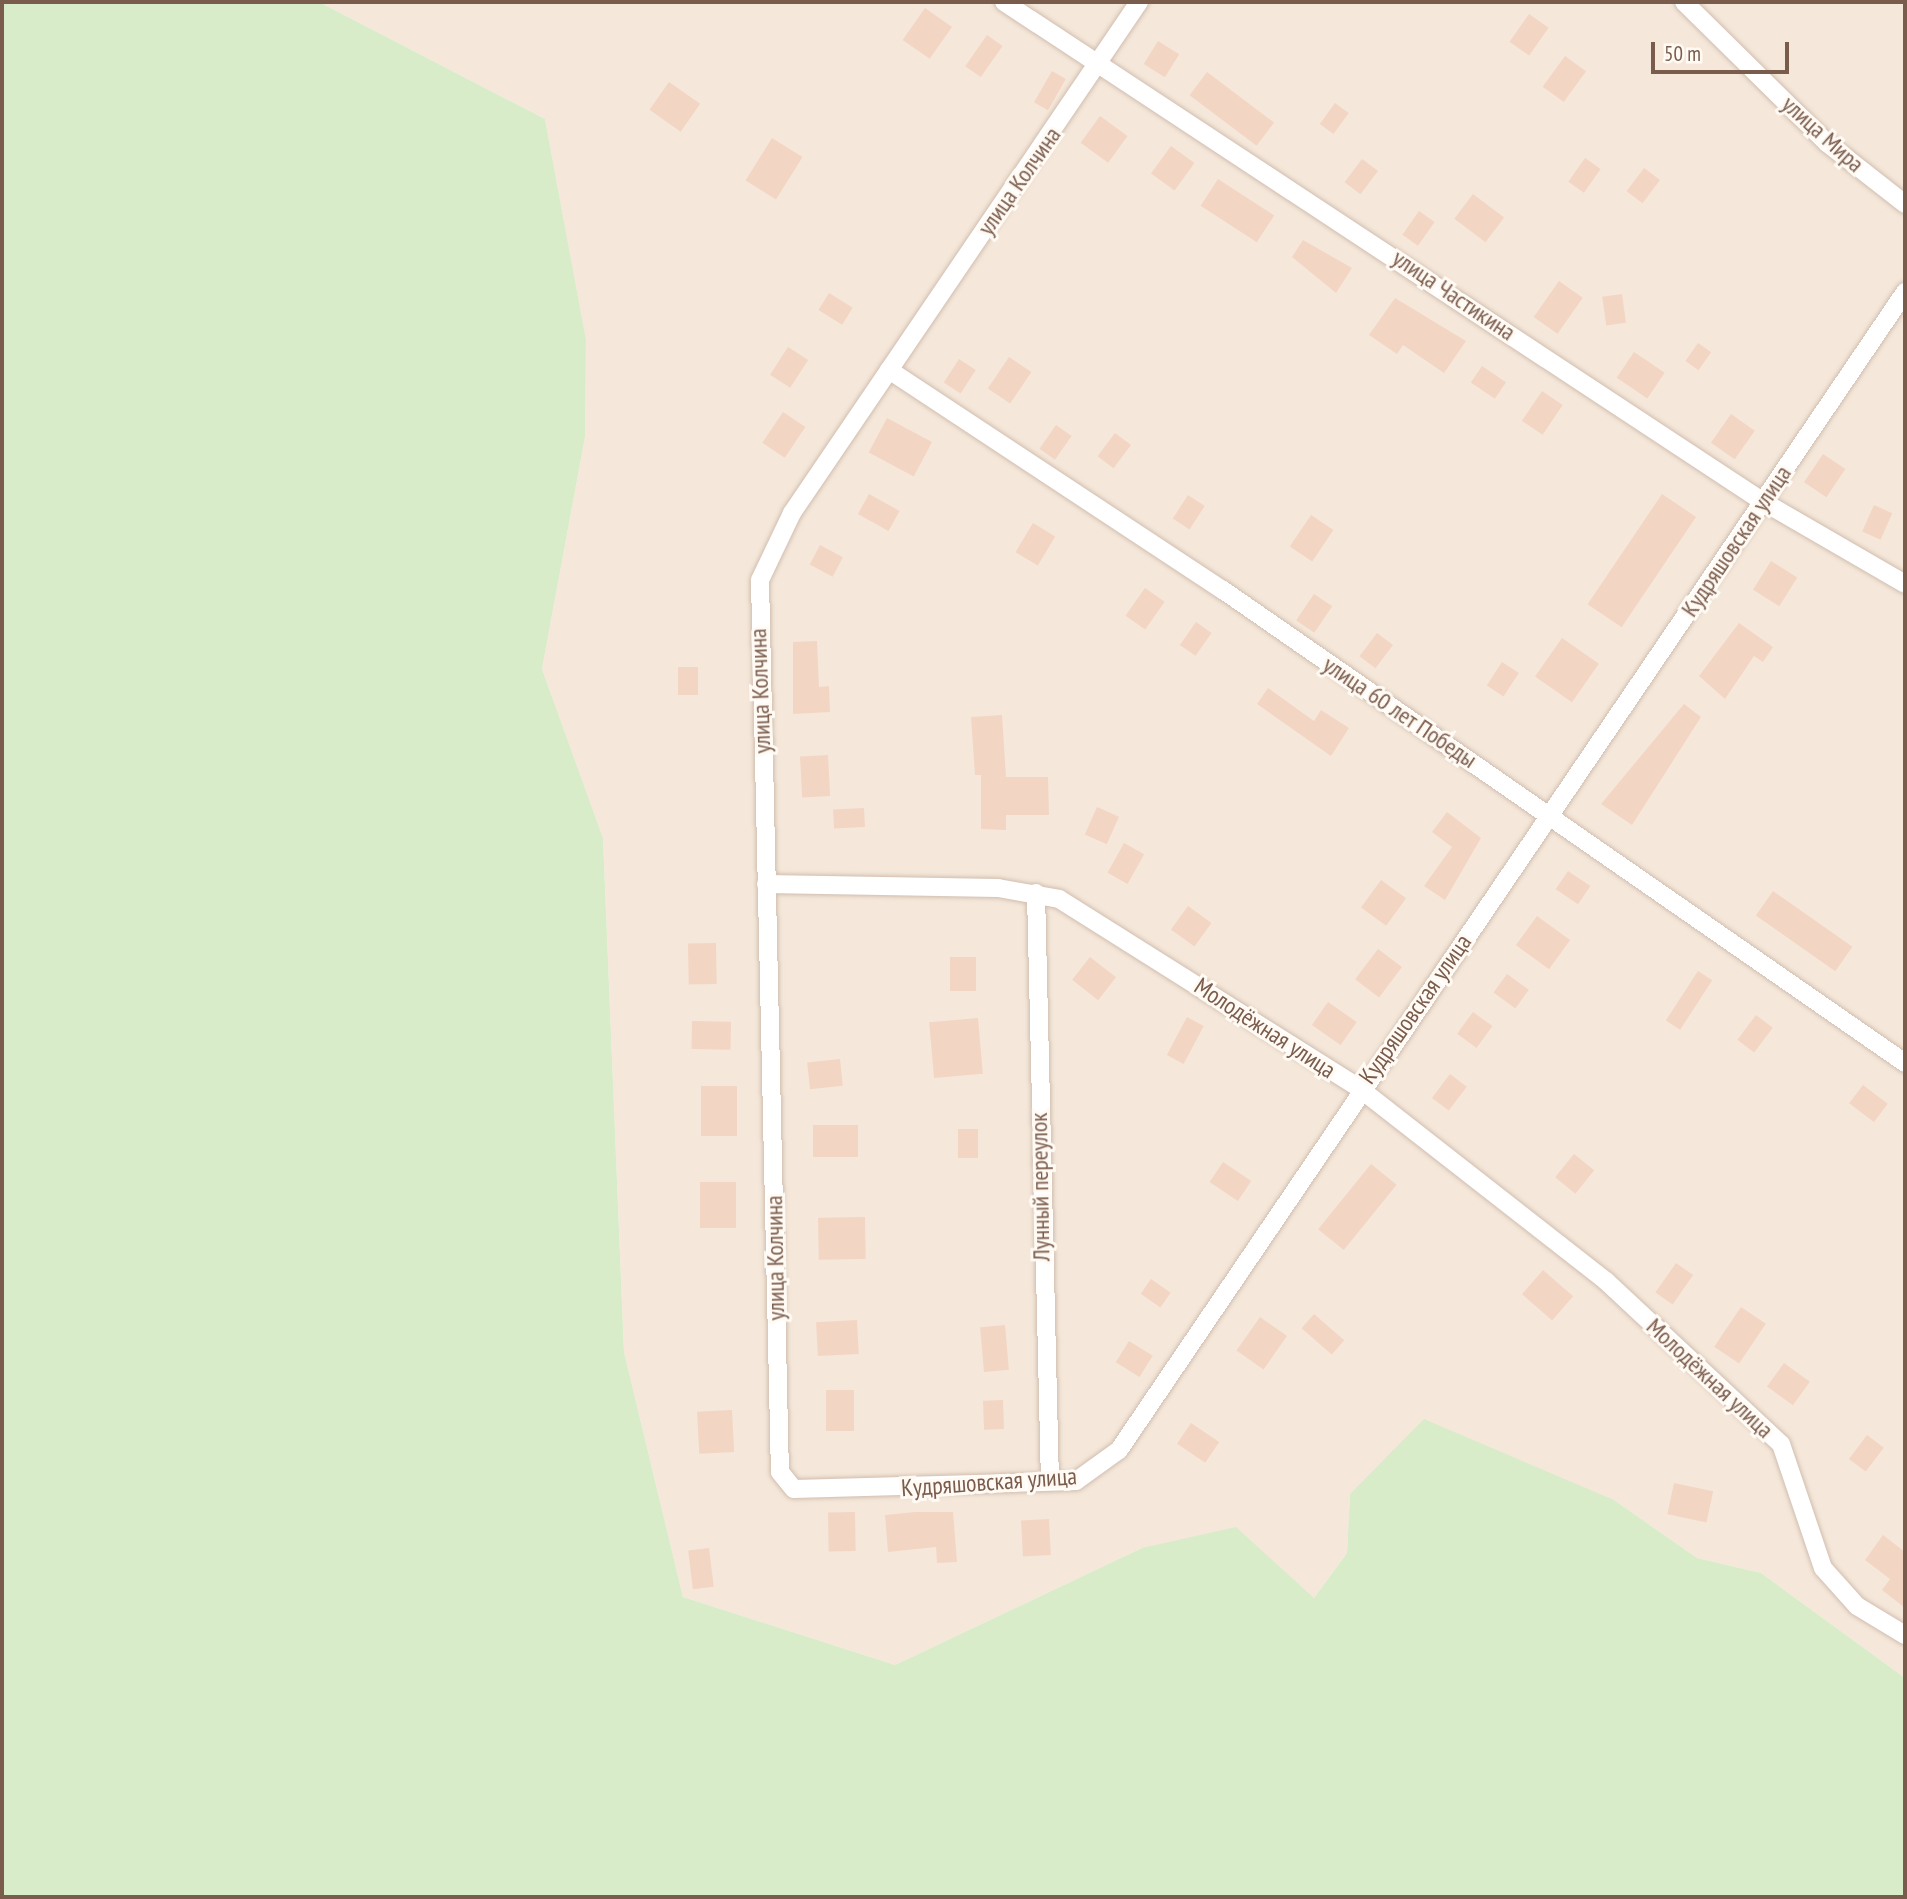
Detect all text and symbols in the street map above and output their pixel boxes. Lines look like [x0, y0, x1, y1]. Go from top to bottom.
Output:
scale bar [1655, 28, 1793, 72]
text: 50 m [1664, 40, 1701, 67]
street label: улица Мира [1776, 90, 1870, 178]
street label: улица Колчина [971, 121, 1067, 241]
street label: улица Частикина [1387, 243, 1521, 347]
street label: Кудряшовская улица [1675, 460, 1797, 622]
street label: улица Колчина [743, 628, 777, 754]
street label: улица 60 лет Победы [1317, 650, 1483, 774]
street label: Кудряшовская улица [1353, 929, 1477, 1089]
street label: Молодёжная улица [1189, 972, 1341, 1084]
street label: Лунный переулок [1024, 1112, 1056, 1262]
street label: улица Колчина [760, 1195, 790, 1321]
street label: Молодёжная улица [1641, 1312, 1779, 1444]
street label: Кудряшовская улица [900, 1461, 1078, 1503]

